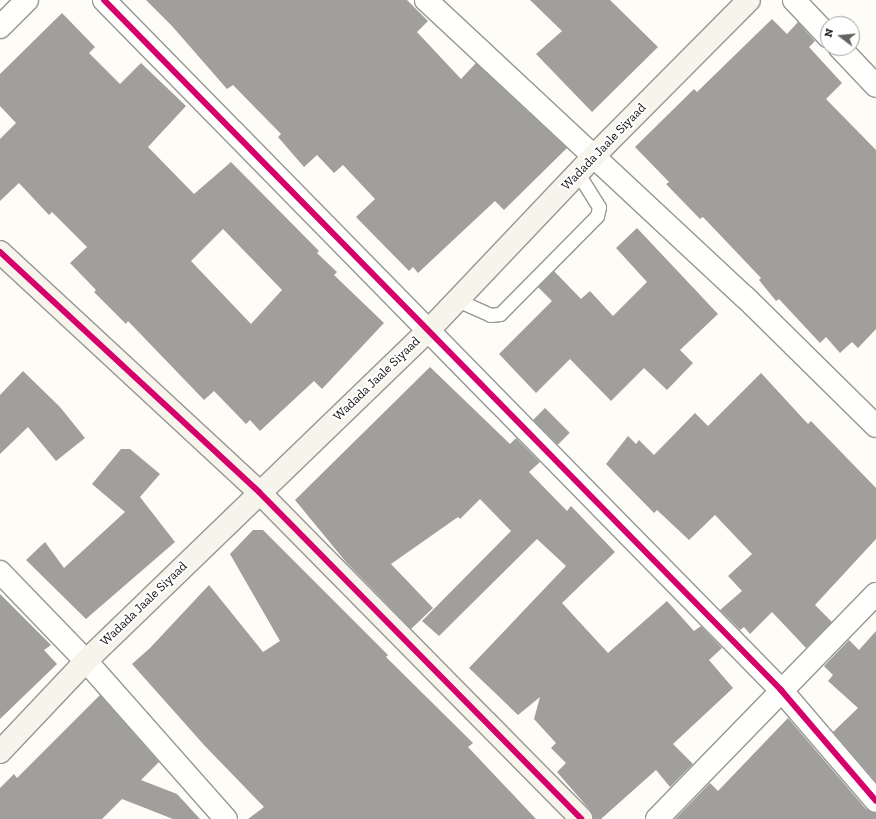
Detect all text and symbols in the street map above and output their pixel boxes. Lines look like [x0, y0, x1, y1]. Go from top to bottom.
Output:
north arrow [820, 16, 860, 56]
text: N [822, 27, 836, 39]
street label: Wadada Jaale Siyaad [558, 100, 650, 194]
street label: Wadada Jaale Siyaad [330, 333, 424, 425]
street label: Wadada Jaale Siyaad [97, 558, 191, 650]

